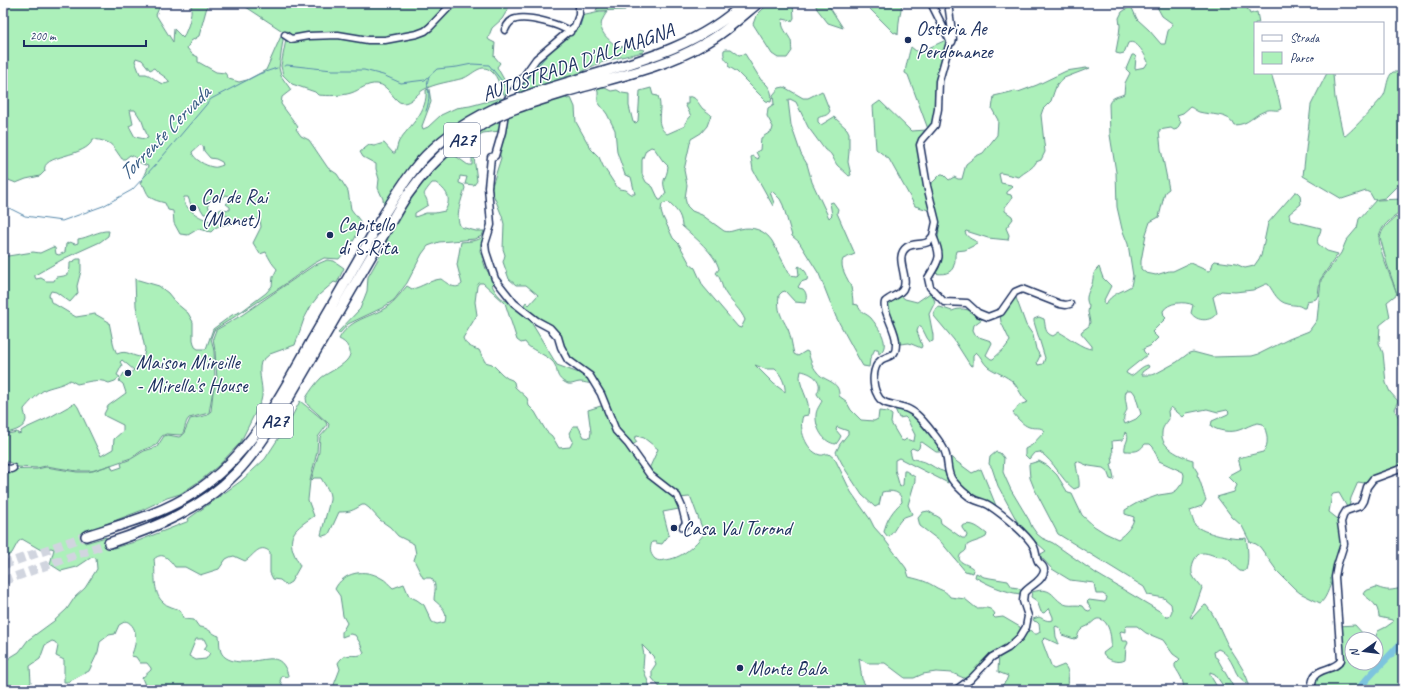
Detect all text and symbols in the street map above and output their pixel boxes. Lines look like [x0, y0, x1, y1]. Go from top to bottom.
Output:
place label: Osteria Ae Perdonanze [916, 16, 994, 64]
street label: AUTOSTRADA D'ALEMAGNA [479, 17, 678, 107]
scale bar [24, 22, 146, 48]
legend [1254, 22, 1384, 74]
text: 200 m [30, 28, 57, 44]
text: Strada [1290, 30, 1320, 46]
marker: Osteria Ae Perdonanze [903, 35, 913, 45]
text: Parco [1290, 50, 1315, 66]
water label: Torrente Cervada [112, 78, 217, 186]
road number: A27 [444, 123, 480, 157]
place label: Col de Rai (Manet) [201, 184, 270, 232]
marker: Col de Rai (Manet) [188, 203, 198, 213]
place label: Capitello di S.Rita [338, 212, 399, 260]
marker: Capitello di S.Rita [325, 230, 335, 240]
place label: Maison Mireille - Mirella's House [136, 350, 249, 398]
marker: Maison Mireille - Mirella's House [123, 368, 133, 378]
road number: A27 [257, 404, 293, 438]
place label: Casa Val Torond [682, 516, 794, 541]
marker: Casa Val Torond [669, 523, 679, 533]
north arrow [1344, 631, 1384, 671]
text: N [1346, 646, 1362, 658]
place label: Monte Bala [748, 656, 828, 681]
marker: Monte Bala [735, 663, 745, 673]

